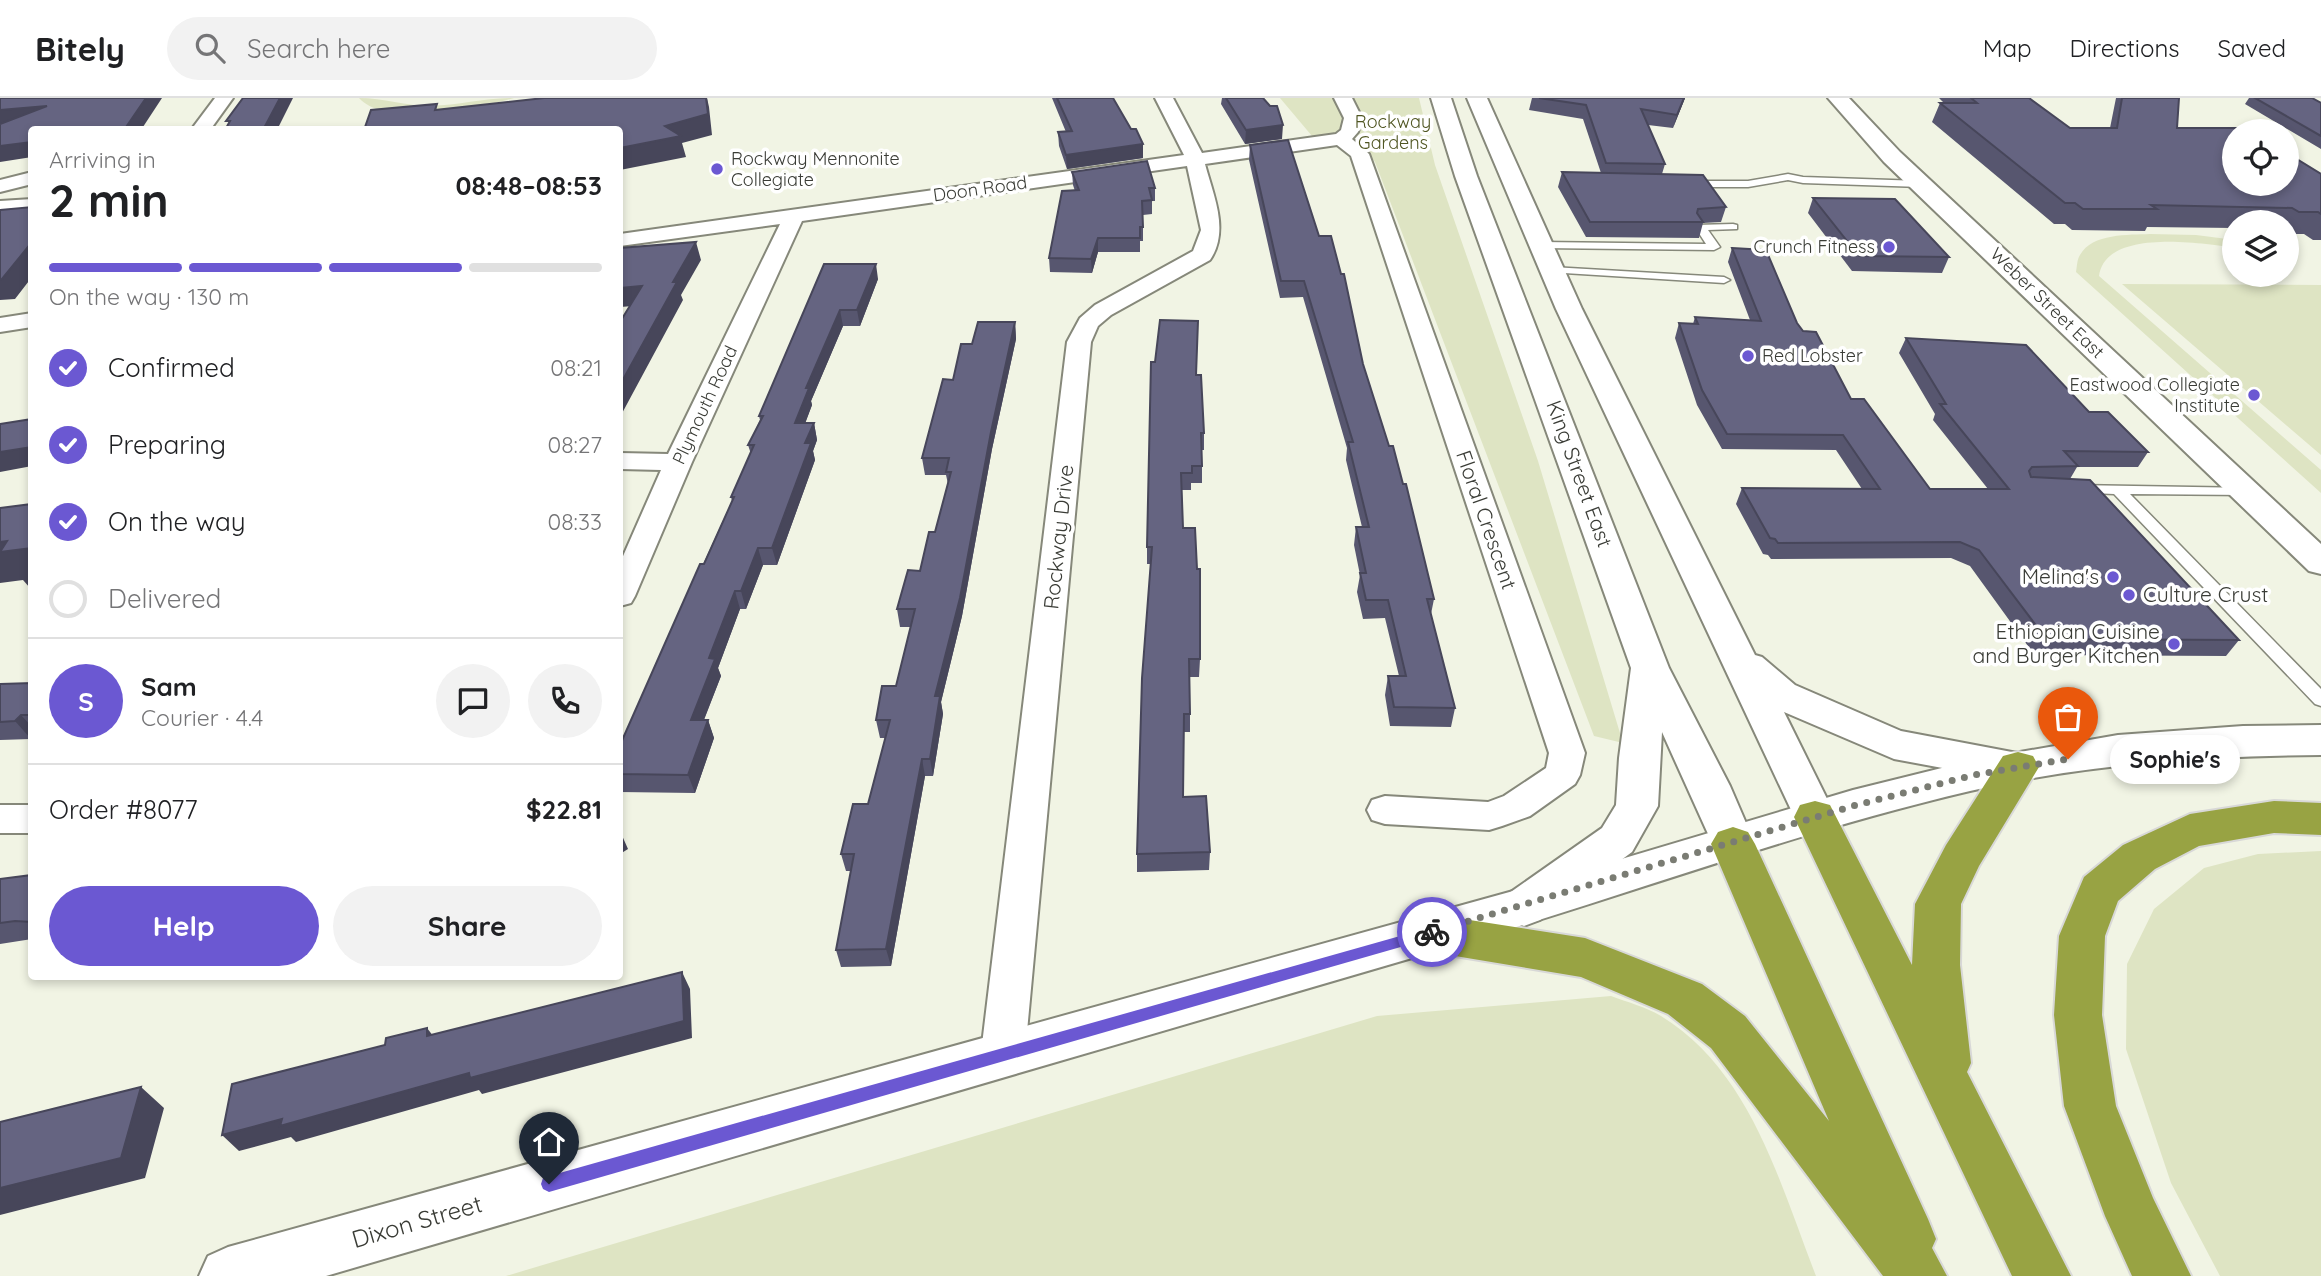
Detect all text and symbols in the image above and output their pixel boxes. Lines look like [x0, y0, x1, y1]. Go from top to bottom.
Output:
search box [167, 17, 657, 80]
text: Bitely [35, 28, 125, 69]
icon: search [191, 29, 229, 67]
text: Search here [247, 32, 391, 65]
text: Map [1983, 33, 2032, 63]
text: Directions [2070, 33, 2180, 63]
text: Saved [2218, 33, 2286, 63]
park label: Rockway Gardens [1355, 110, 1431, 154]
map controls [2222, 119, 2299, 287]
button: locate [2222, 119, 2299, 196]
text: Arriving in [49, 145, 156, 174]
place label: Rockway Mennonite Collegiate [731, 147, 900, 191]
marker: Rockway Mennonite Collegiate [709, 161, 725, 177]
text: 08:48–08:53 [455, 169, 602, 202]
text: 2 min [49, 171, 169, 229]
street label: Doon Road [931, 171, 1028, 206]
button: layers [2222, 210, 2299, 287]
place label: Crunch Fitness [1754, 235, 1875, 258]
marker: Crunch Fitness [1881, 239, 1897, 255]
street label: Weber Street East [1985, 242, 2109, 363]
text: On the way · 130 m [49, 282, 249, 311]
street label: Plymouth Road [667, 342, 742, 468]
place label: Red Lobster [1762, 344, 1863, 367]
marker: Red Lobster [1740, 348, 1756, 364]
icon: check [49, 349, 87, 387]
text: Confirmed [108, 351, 235, 384]
text: 08:21 [550, 353, 602, 382]
place label: Eastwood Collegiate Institute [2070, 373, 2240, 417]
marker: Eastwood Collegiate Institute [2246, 387, 2262, 403]
street label: King Street East [1541, 397, 1619, 551]
icon: check [49, 426, 87, 464]
text: Preparing [108, 428, 226, 461]
text: 08:27 [547, 430, 602, 459]
street label: Floral Crescent [1451, 447, 1523, 593]
street label: Rockway Drive [1037, 463, 1079, 611]
icon: check [49, 503, 87, 541]
text: On the way [108, 505, 246, 538]
text: 08:33 [547, 507, 602, 536]
place label: Melina's [2022, 563, 2099, 589]
marker: Melina's [2105, 569, 2121, 585]
place label: Culture Crust [2143, 581, 2268, 607]
text: Delivered [108, 582, 221, 615]
marker: Culture Crust [2121, 587, 2137, 603]
place label: Ethiopian Cuisine and Burger Kitchen [1972, 618, 2160, 668]
marker: Ethiopian Cuisine and Burger Kitchen [2166, 636, 2182, 652]
button: chat [436, 664, 510, 738]
button: phone [528, 664, 602, 738]
text: Sam [141, 670, 197, 703]
text: S [78, 685, 94, 718]
pin [2038, 687, 2098, 759]
icon: bag [2049, 698, 2087, 736]
text: Courier · 4.4 [141, 703, 263, 732]
callout: Sophie's [2110, 734, 2240, 784]
text: Sophie's [2130, 745, 2220, 774]
text: Order #8077 [49, 793, 198, 826]
text: $22.81 [526, 793, 602, 826]
button: Help [49, 886, 319, 966]
button: Share [333, 886, 602, 966]
courier [1397, 897, 1467, 967]
icon: bike [1413, 913, 1451, 951]
pin [519, 1112, 579, 1184]
icon: home [530, 1123, 568, 1161]
street label: Dixon Street [348, 1188, 485, 1254]

